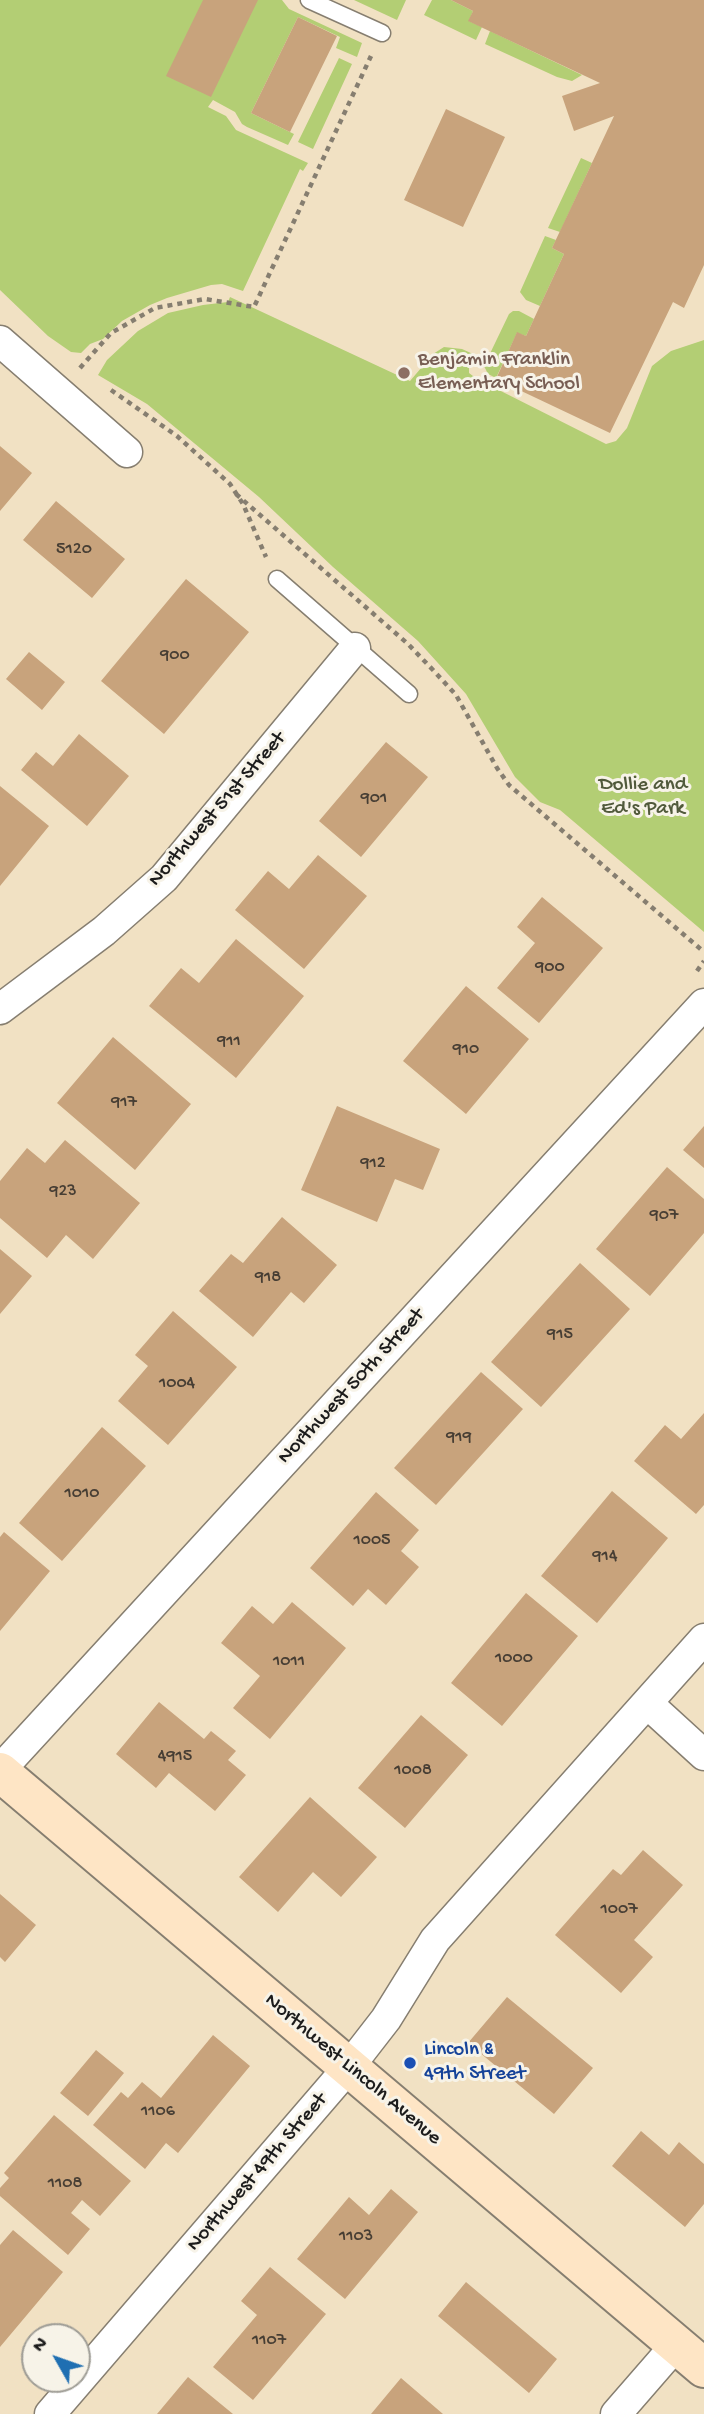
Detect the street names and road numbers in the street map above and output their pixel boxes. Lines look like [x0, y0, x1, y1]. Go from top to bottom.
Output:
street label: Northwest 51st Street [144, 727, 292, 893]
street label: Northwest 50th Street [273, 1304, 431, 1470]
street label: Northwest Lincoln Avenue [258, 1989, 446, 2151]
street label: Northwest 49th Street [182, 2089, 334, 2257]

